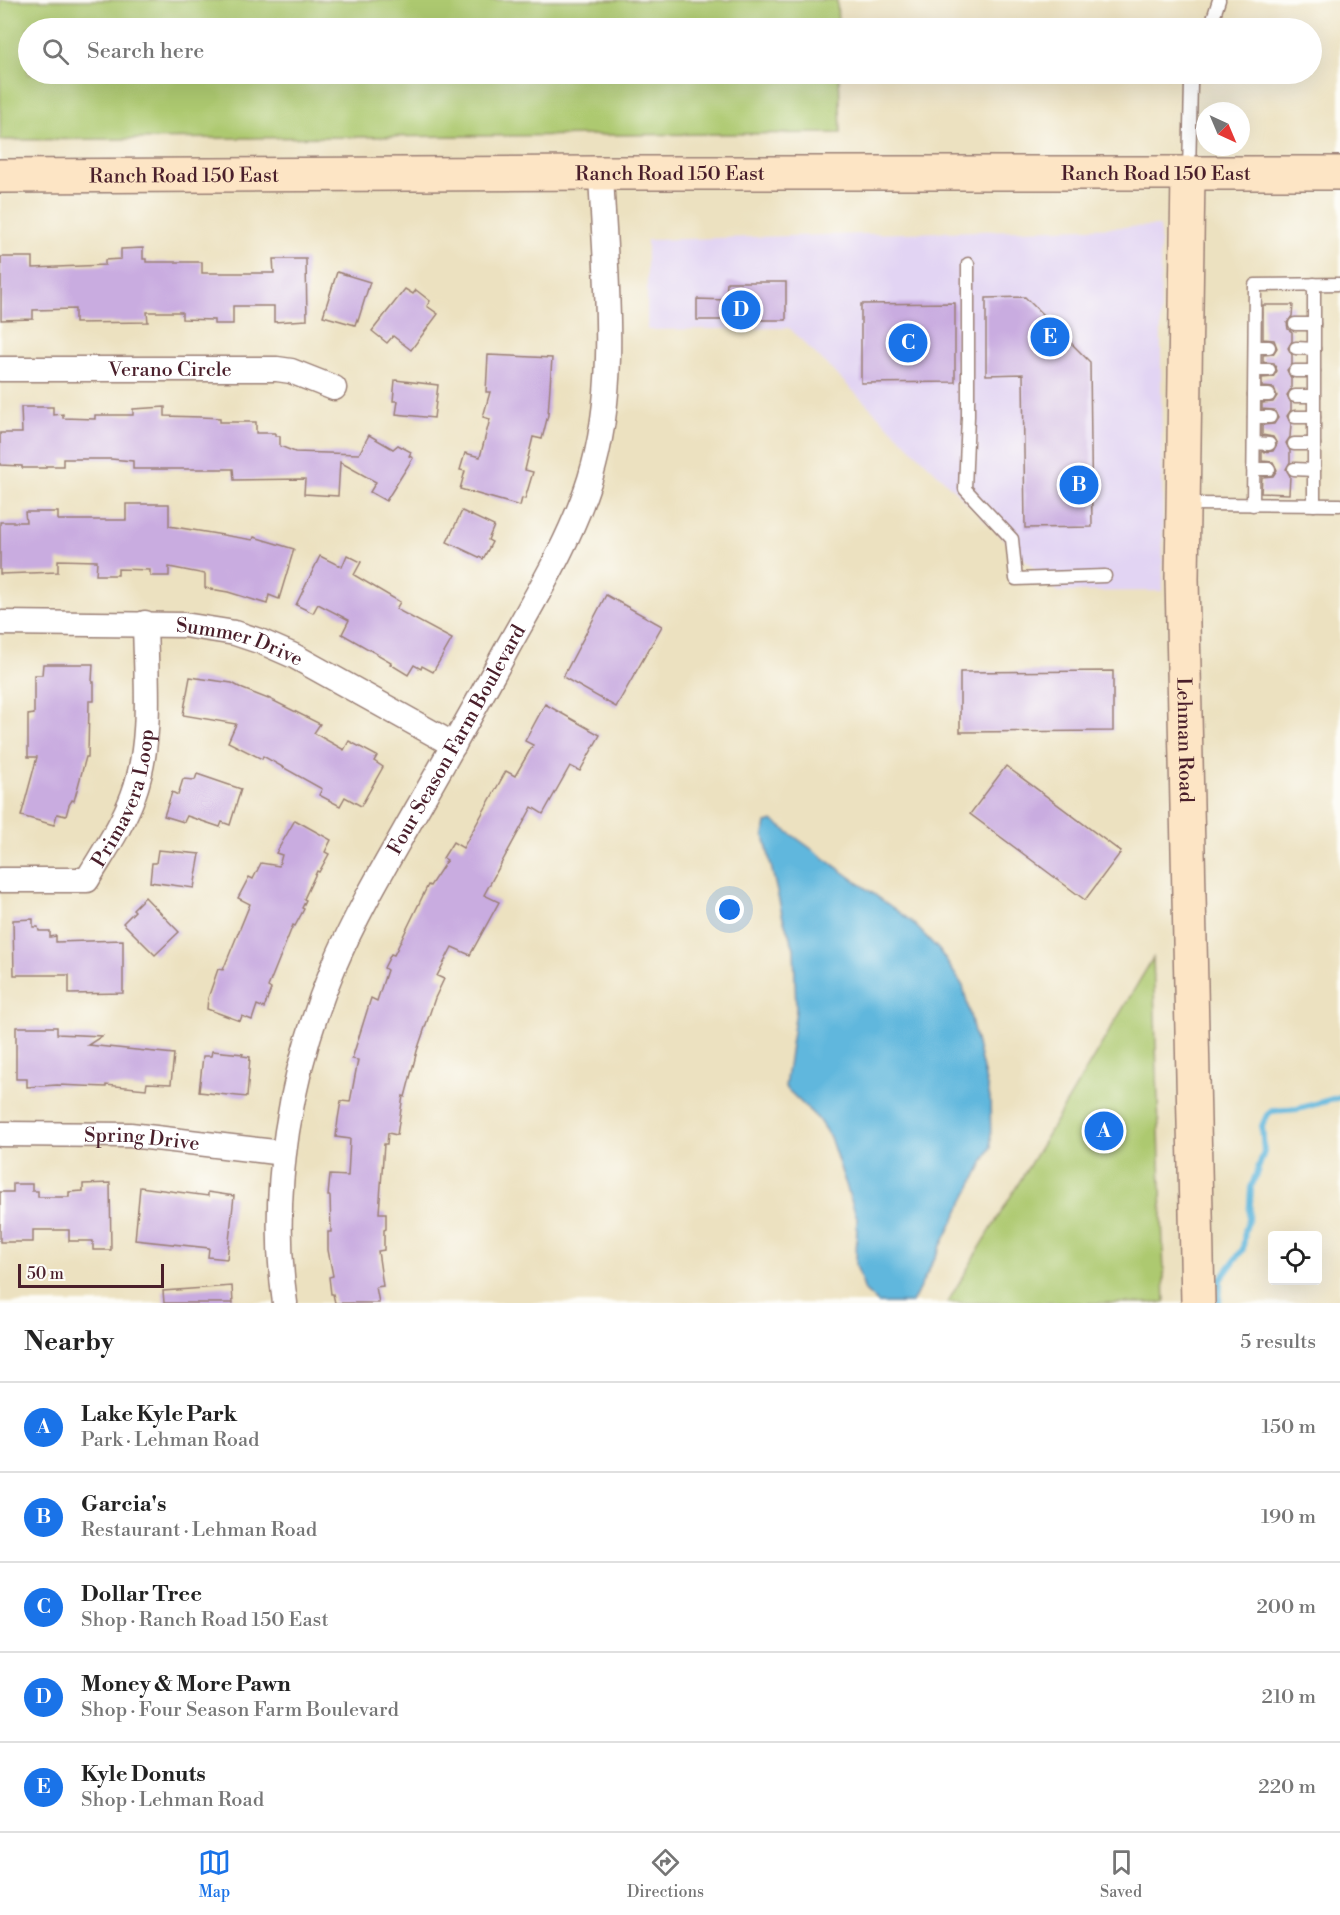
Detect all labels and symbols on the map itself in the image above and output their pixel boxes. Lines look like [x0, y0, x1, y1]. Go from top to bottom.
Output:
north arrow [1196, 102, 1250, 156]
street label: Ranch Road 150 East [575, 162, 765, 187]
street label: Ranch Road 150 East [1061, 162, 1251, 187]
street label: Ranch Road 150 East [89, 164, 279, 190]
pin: D [722, 288, 760, 332]
pin: E [1030, 314, 1070, 360]
pin: C [888, 320, 928, 366]
street label: Verano Circle [107, 358, 232, 383]
pin: B [1060, 462, 1098, 508]
street label: Summer Drive [176, 614, 307, 673]
street label: Four Season Farm Boulevard [383, 620, 532, 860]
street label: Lehman Road [1170, 677, 1198, 804]
street label: Primavera Loop [87, 728, 160, 872]
your location [715, 895, 744, 924]
pin: A [1084, 1108, 1124, 1154]
street label: Spring Drive [84, 1124, 201, 1157]
scale bar [18, 1261, 164, 1288]

